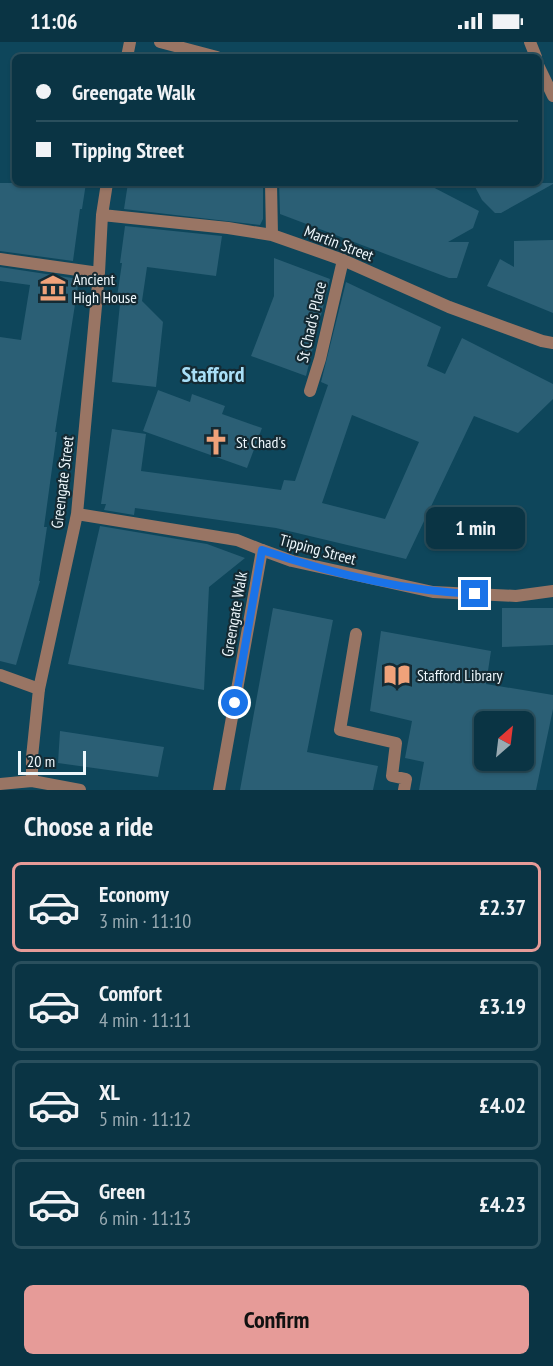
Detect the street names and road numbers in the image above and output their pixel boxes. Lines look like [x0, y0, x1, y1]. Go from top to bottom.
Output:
street label: Martin Street [301, 221, 377, 266]
street label: St Chad's Place [292, 280, 330, 364]
street label: Greengate Street [46, 434, 78, 529]
street label: Tipping Street [278, 529, 359, 569]
street label: Greengate Walk [217, 569, 251, 658]

